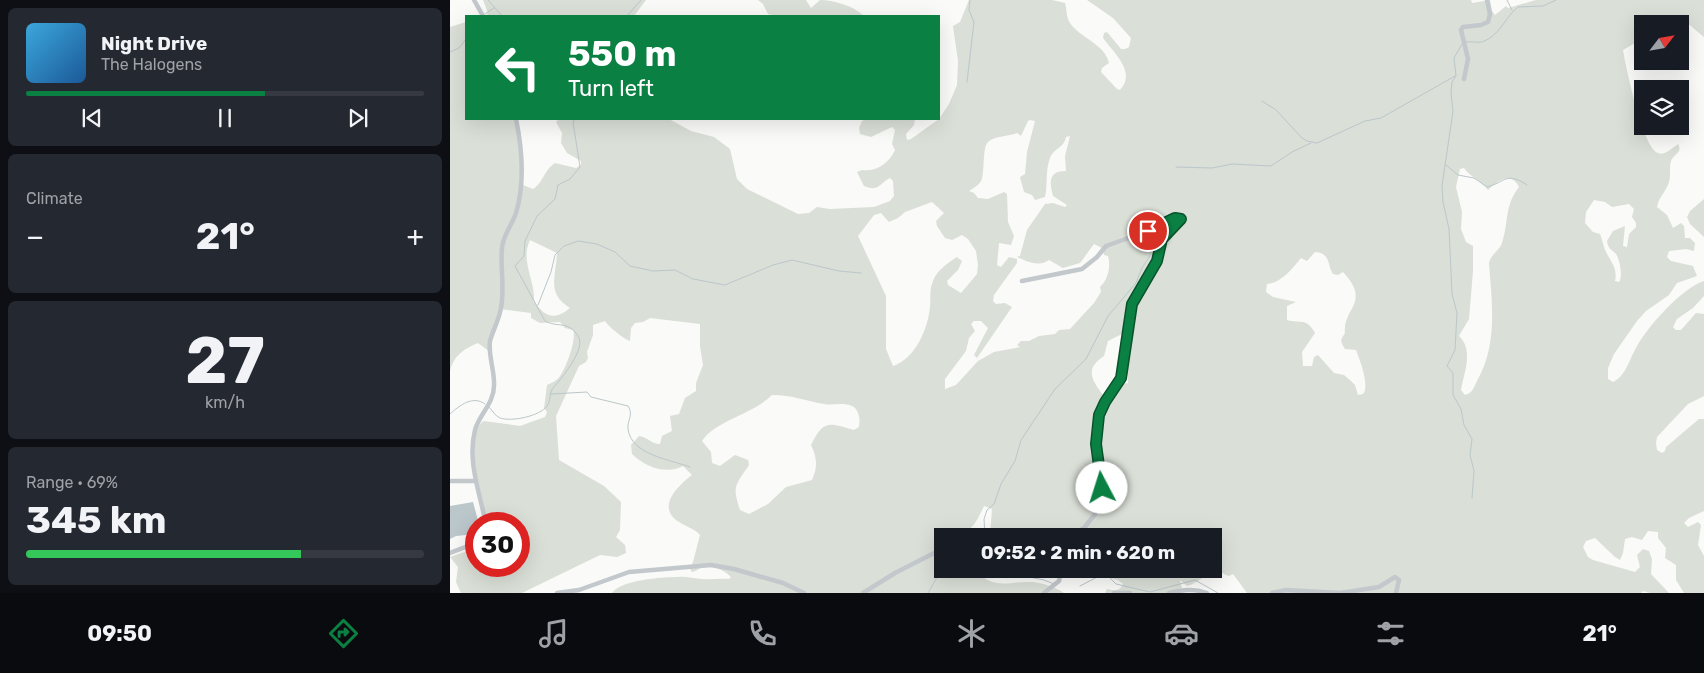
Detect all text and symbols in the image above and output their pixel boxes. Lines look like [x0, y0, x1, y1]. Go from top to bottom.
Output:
north arrow [1634, 15, 1689, 70]
map controls [1634, 15, 1689, 135]
text: Night Drive [101, 32, 207, 55]
text: 550 m [568, 33, 677, 75]
icon: left [485, 35, 550, 100]
text: The Halogens [101, 55, 202, 74]
text: Turn left [568, 75, 654, 102]
button: layers [1634, 80, 1689, 135]
icon: previous [78, 104, 106, 132]
icon: pause [211, 104, 239, 132]
icon: next [344, 104, 372, 132]
text: Climate [26, 189, 83, 208]
pin [1127, 210, 1169, 252]
text: 21° [196, 213, 255, 259]
icon: arrive [1134, 217, 1162, 245]
text: − [26, 220, 44, 253]
text: + [407, 220, 424, 253]
text: 27 [185, 322, 265, 399]
text: km/h [205, 393, 245, 412]
position arrow [1075, 461, 1127, 513]
text: Range · 69% [26, 473, 118, 492]
text: 345 km [26, 497, 167, 543]
speed limit sign: 30 [465, 512, 530, 577]
text: 09:52 · 2 min · 620 m [981, 541, 1175, 564]
icon: directions [326, 616, 361, 651]
icon: music [536, 616, 571, 651]
icon: phone [745, 616, 780, 651]
icon: climate [954, 616, 989, 651]
icon: car [1164, 616, 1199, 651]
icon: filters [1373, 616, 1408, 651]
text: 09:50 [87, 620, 152, 647]
text: 21° [1582, 620, 1617, 647]

